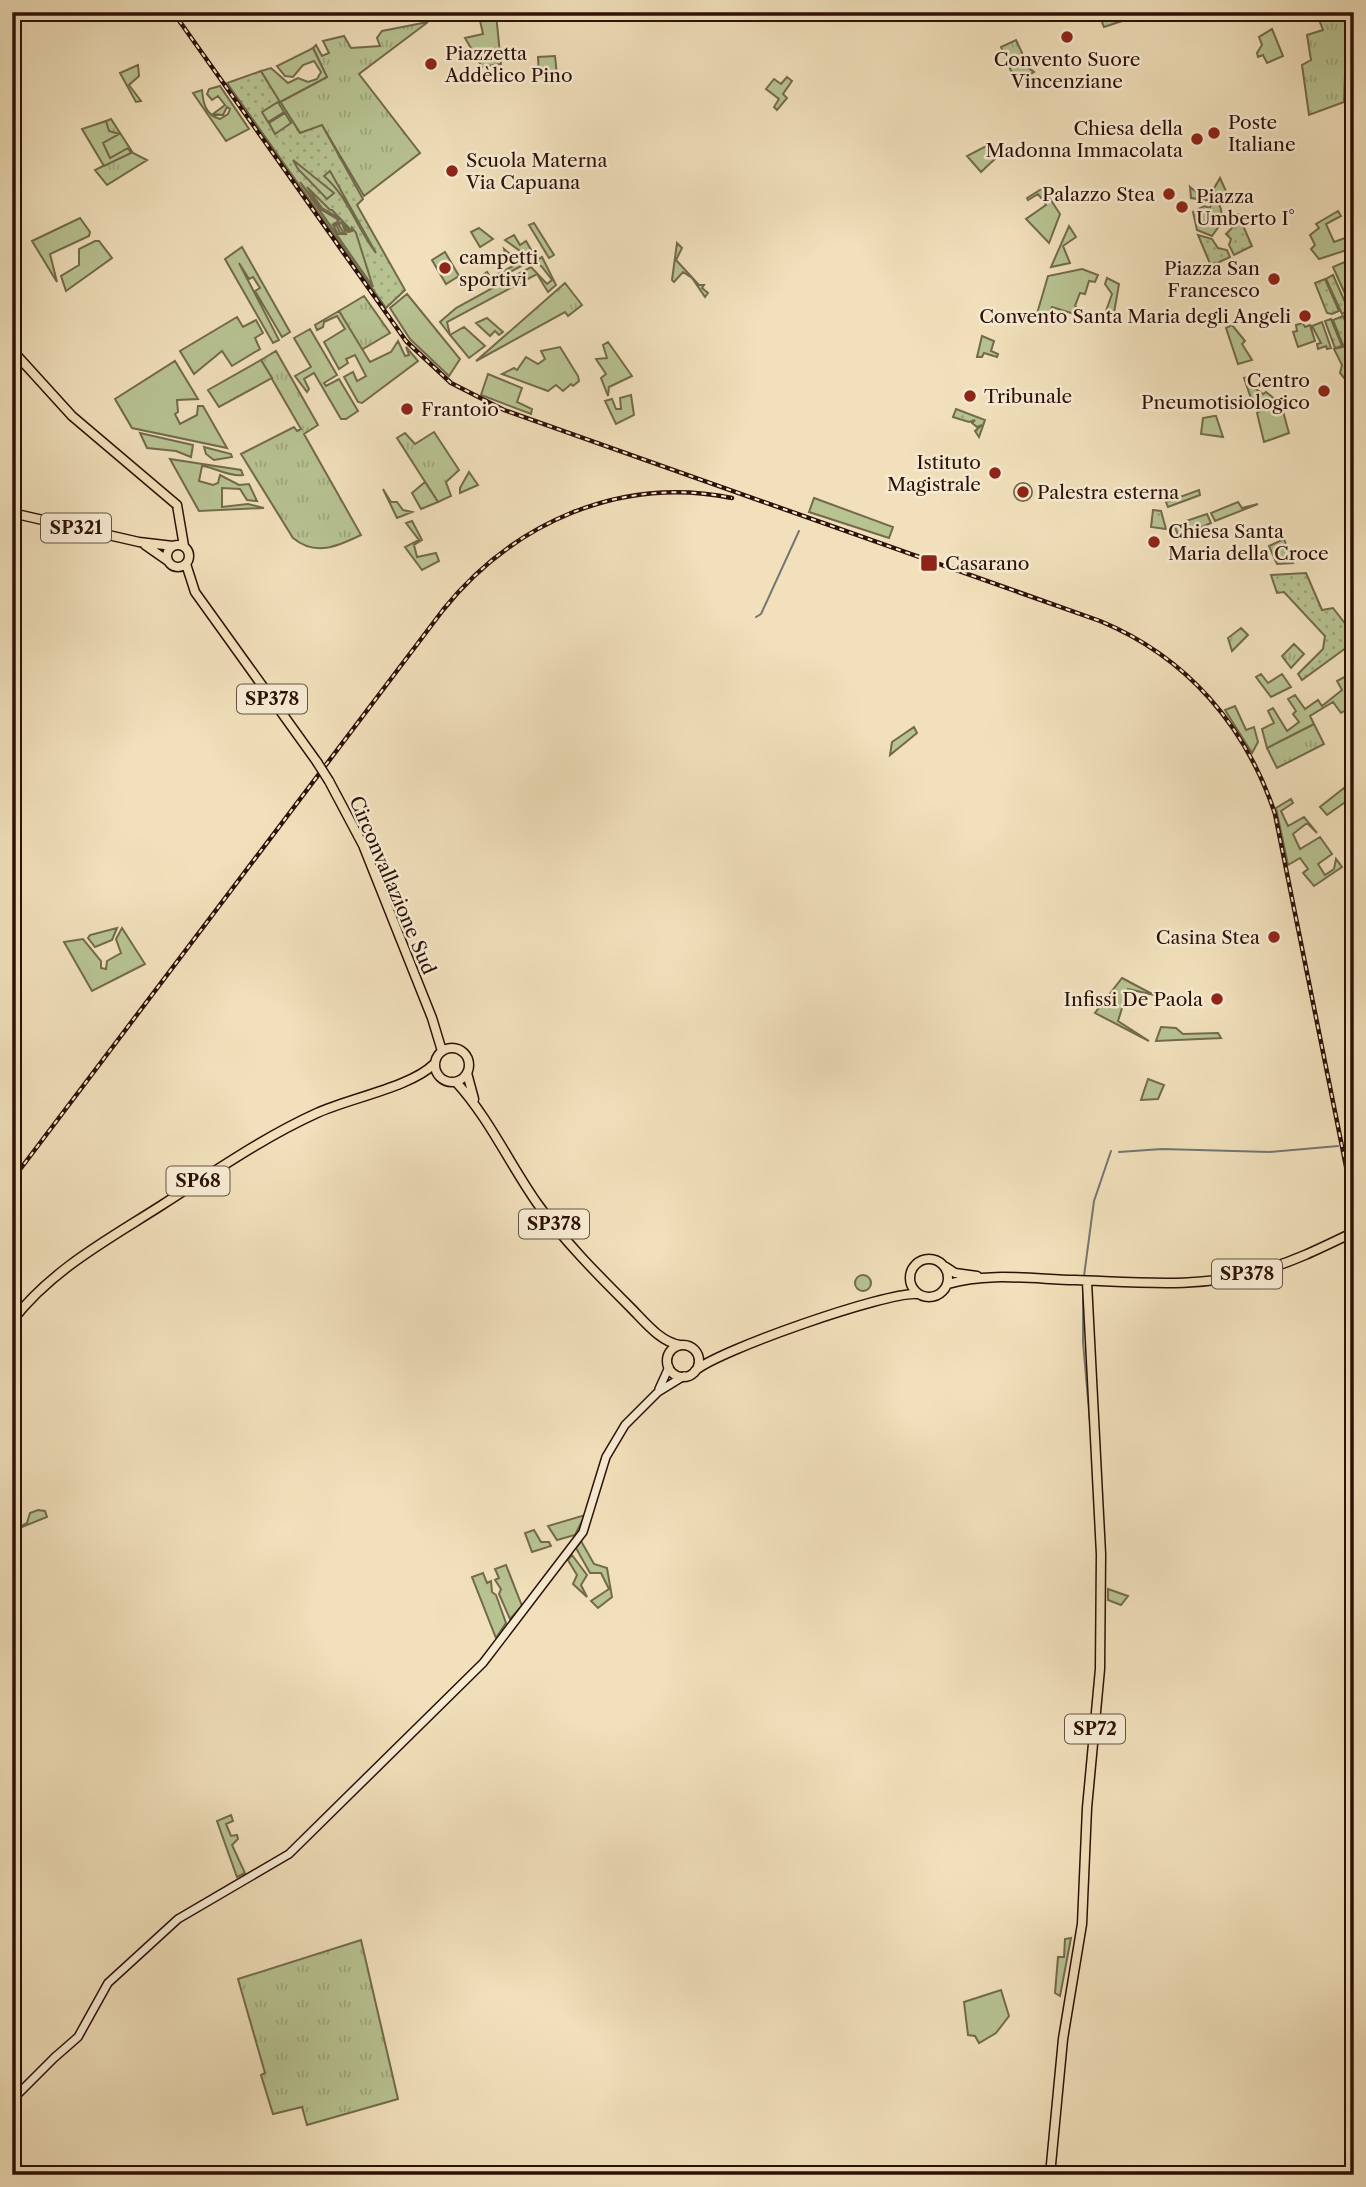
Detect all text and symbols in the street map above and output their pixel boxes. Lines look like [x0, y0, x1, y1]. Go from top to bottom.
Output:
marker: Convento Suore Vincenziane [1059, 29, 1075, 45]
place label: Piazzetta Addèlico Pino [444, 42, 573, 87]
place label: Convento Suore Vincenziane [994, 48, 1140, 93]
marker: Piazzetta Addèlico Pino [423, 56, 439, 72]
place label: Poste Italiane [1228, 111, 1296, 156]
place label: Chiesa della Madonna Immacolata [985, 117, 1183, 162]
marker: Poste Italiane [1206, 125, 1222, 141]
marker: Chiesa della Madonna Immacolata [1189, 131, 1205, 147]
place label: Scuola Materna Via Capuana [465, 149, 608, 194]
marker: Scuola Materna Via Capuana [444, 163, 460, 179]
place label: Palazzo Stea [1042, 183, 1155, 206]
place label: Piazza Umberto I° [1196, 185, 1295, 230]
marker: Palazzo Stea [1161, 186, 1177, 202]
marker: Piazza Umberto I° [1174, 199, 1190, 215]
place label: campetti sportivi [459, 246, 538, 291]
place label: Piazza San Francesco [1164, 257, 1260, 302]
marker: campetti sportivi [437, 260, 453, 276]
marker: Piazza San Francesco [1266, 271, 1282, 287]
place label: Convento Santa Maria degli Angeli [979, 305, 1291, 328]
marker: Convento Santa Maria degli Angeli [1297, 308, 1313, 324]
place label: Centro Pneumotisiologico [1141, 369, 1310, 414]
marker: Centro Pneumotisiologico [1316, 383, 1332, 399]
place label: Tribunale [984, 385, 1072, 408]
marker: Tribunale [962, 388, 978, 404]
place label: Frantoio [421, 398, 499, 421]
marker: Frantoio [399, 401, 415, 417]
place label: Istituto Magistrale [887, 451, 981, 496]
marker: Istituto Magistrale [987, 465, 1003, 481]
place label: Palestra esterna [1037, 481, 1179, 504]
marker: Palestra esterna [1015, 484, 1031, 500]
road number: SP321 [41, 514, 111, 542]
place label: Chiesa Santa Maria della Croce [1168, 520, 1329, 565]
marker: Chiesa Santa Maria della Croce [1146, 534, 1162, 550]
place label: Casarano [945, 552, 1029, 575]
marker: Casarano [919, 553, 939, 573]
road number: SP378 [237, 684, 307, 714]
street label: Circonvallazione Sud [344, 792, 441, 978]
place label: Casina Stea [1156, 926, 1260, 949]
marker: Casina Stea [1266, 929, 1282, 945]
place label: Infissi De Paola [1064, 988, 1203, 1011]
marker: Infissi De Paola [1209, 991, 1225, 1007]
road number: SP68 [166, 1166, 230, 1196]
road number: SP378 [519, 1210, 589, 1238]
road number: SP378 [1212, 1260, 1282, 1288]
road number: SP72 [1065, 1714, 1125, 1744]

